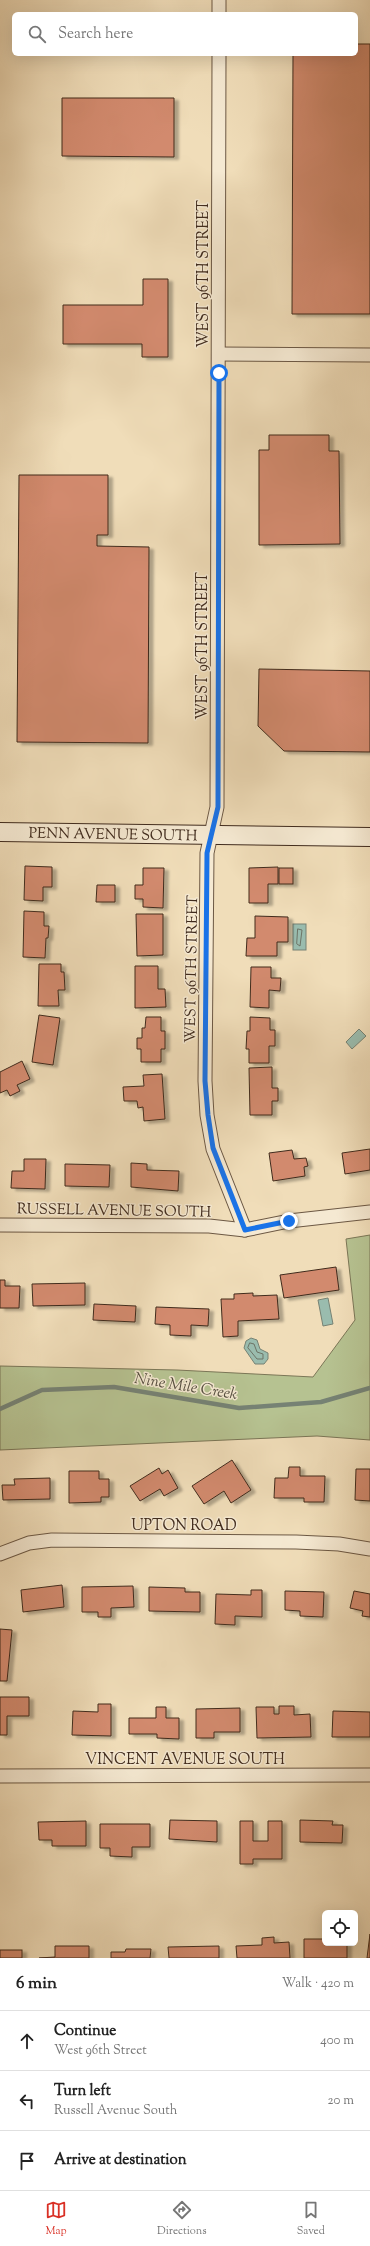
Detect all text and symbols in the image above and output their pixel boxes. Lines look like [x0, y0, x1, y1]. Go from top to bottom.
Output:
search box [12, 12, 358, 56]
icon: search [26, 23, 48, 45]
text: Search here [58, 24, 133, 45]
street label: WEST 96TH STREET [194, 200, 215, 348]
route start [210, 364, 228, 382]
street label: WEST 96TH STREET [193, 572, 214, 720]
street label: PENN AVENUE SOUTH [28, 824, 198, 847]
street label: WEST 96TH STREET [181, 895, 204, 1043]
street label: RUSSELL AVENUE SOUTH [17, 1199, 211, 1224]
route end [280, 1212, 298, 1230]
water label: Nine Mile Creek [132, 1368, 239, 1407]
street label: UPTON ROAD [131, 1516, 237, 1537]
street label: VINCENT AVENUE SOUTH [85, 1750, 285, 1771]
map controls [322, 1910, 358, 1946]
button: locate [322, 1910, 358, 1946]
text: 6 min [16, 1972, 57, 1996]
text: Walk · 420 m [282, 1975, 354, 1993]
text: Continue [54, 2021, 116, 2042]
icon: ahead [16, 2030, 38, 2052]
text: 400 m [320, 2032, 354, 2050]
text: West 96th Street [54, 2042, 147, 2060]
text: Turn left [54, 2081, 111, 2102]
icon: left [16, 2090, 38, 2112]
text: 20 m [328, 2092, 354, 2110]
text: Russell Avenue South [54, 2102, 177, 2120]
icon: arrive [16, 2150, 38, 2172]
text: Arrive at destination [54, 2150, 187, 2171]
tab: Map [45, 2199, 67, 2239]
tab: Directions [157, 2199, 207, 2239]
tab: Saved [297, 2199, 325, 2239]

